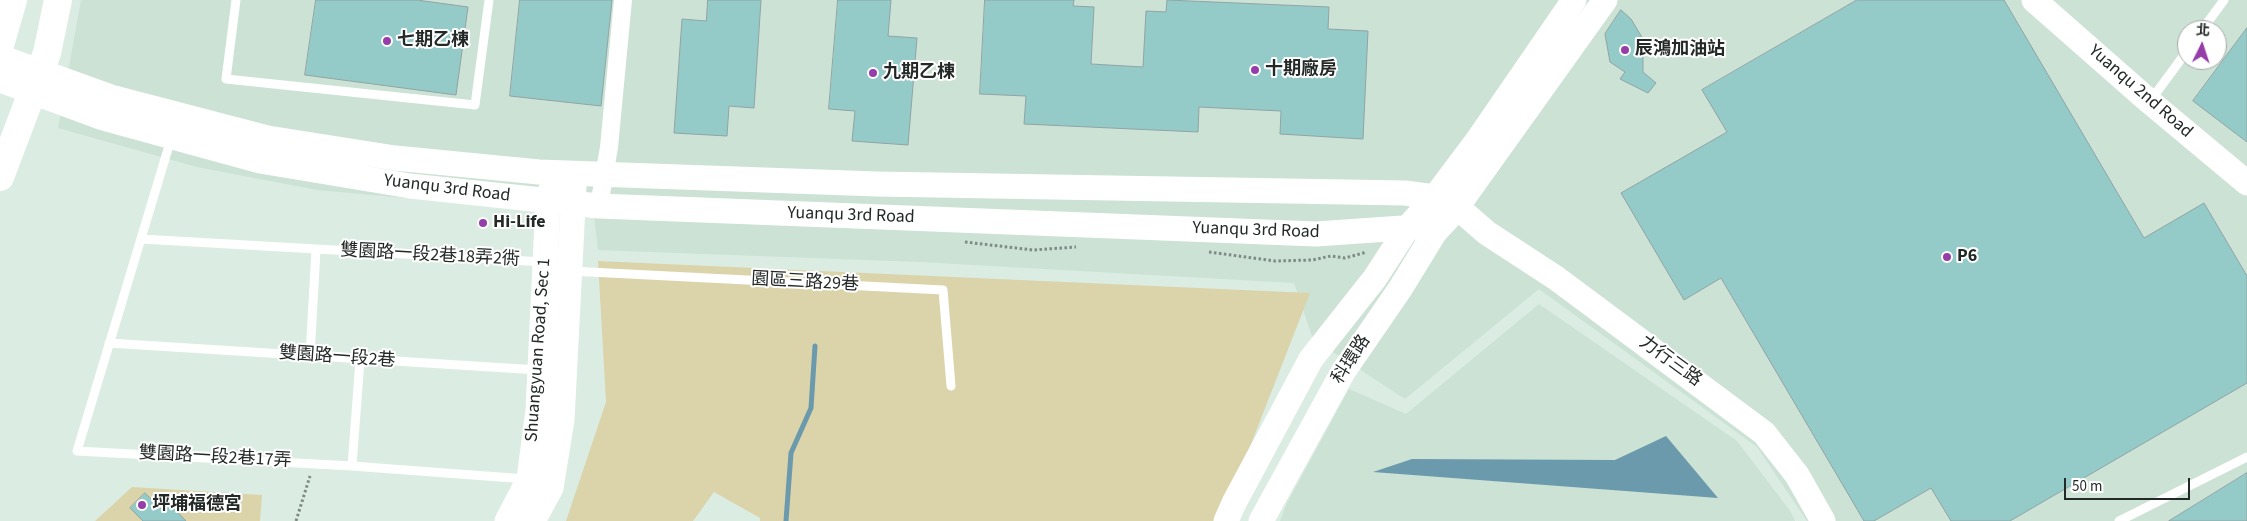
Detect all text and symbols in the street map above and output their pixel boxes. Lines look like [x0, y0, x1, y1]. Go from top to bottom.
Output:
north arrow [2177, 20, 2227, 70]
text: 北 [2195, 21, 2211, 41]
place label: 七期乙棟 [397, 30, 469, 52]
marker: 七期乙棟 [381, 35, 393, 47]
place label: 辰鴻加油站 [1635, 39, 1725, 61]
street label: Yuanqu 2nd Road [2083, 41, 2197, 143]
marker: 辰鴻加油站 [1619, 44, 1631, 56]
place label: 十期廠房 [1265, 59, 1337, 81]
place label: 九期乙棟 [883, 62, 955, 84]
marker: 十期廠房 [1249, 64, 1261, 76]
marker: 九期乙棟 [867, 67, 879, 79]
street label: Yuanqu 3rd Road [383, 171, 511, 207]
street label: Yuanqu 3rd Road [787, 203, 915, 229]
place label: Hi-Life [493, 212, 546, 234]
marker: Hi-Life [477, 217, 489, 229]
street label: Yuanqu 3rd Road [1192, 218, 1320, 244]
street label: 雙園路一段2巷18弄2衖 [340, 241, 520, 271]
place label: P6 [1957, 246, 1977, 268]
marker: P6 [1941, 251, 1953, 263]
street label: Shuangyuan Road, Sec 1 [522, 257, 556, 443]
street label: 園區三路29巷 [751, 269, 859, 297]
street label: 科環路 [1328, 331, 1376, 389]
street label: 力行三路 [1635, 332, 1705, 392]
street label: 雙園路一段2巷 [278, 343, 396, 373]
street label: 雙園路一段2巷17弄 [138, 443, 292, 473]
scale bar [2067, 468, 2193, 500]
text: 50 m [2072, 476, 2102, 497]
place label: 坪埔福德宮 [152, 494, 242, 516]
marker: 坪埔福德宮 [136, 499, 148, 511]

